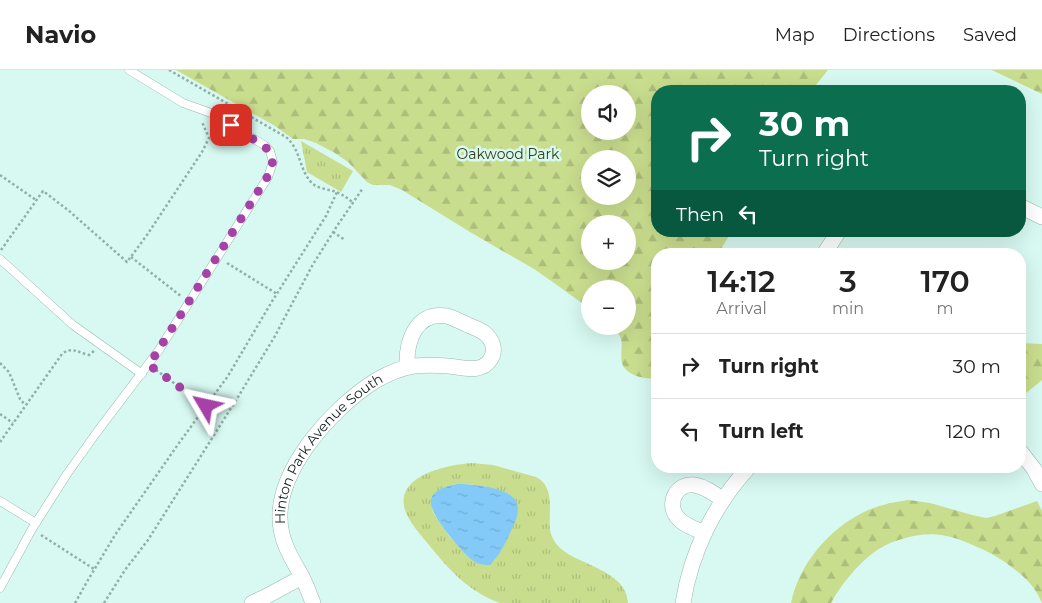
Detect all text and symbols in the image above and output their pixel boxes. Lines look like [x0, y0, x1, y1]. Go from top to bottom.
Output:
text: Navio [25, 20, 96, 49]
text: Map [775, 24, 815, 46]
text: Directions [843, 24, 935, 46]
text: Saved [963, 24, 1017, 46]
map controls [581, 85, 636, 335]
button: sound [581, 85, 636, 140]
text: 30 m [759, 102, 850, 145]
pin [210, 104, 252, 146]
icon: right [676, 105, 741, 170]
icon: arrive [217, 111, 245, 139]
park label: Oakwood Park [457, 145, 560, 163]
text: Turn right [759, 145, 869, 172]
button: layers [581, 150, 636, 205]
icon: left [734, 200, 762, 228]
text: Then [676, 203, 724, 226]
button: + [581, 215, 636, 270]
text: 14:12 [707, 263, 776, 300]
text: 3 [839, 263, 857, 300]
text: 170 [920, 263, 970, 300]
button: − [581, 280, 636, 335]
text: Arrival [716, 299, 767, 318]
text: min [832, 299, 864, 318]
text: m [937, 299, 954, 318]
icon: right [676, 352, 704, 380]
text: Turn right [719, 355, 819, 378]
text: 30 m [953, 355, 1001, 378]
street label: Hinton Park Avenue South [271, 369, 386, 524]
position arrow [179, 379, 231, 431]
icon: left [676, 417, 704, 445]
text: Turn left [719, 420, 804, 443]
text: 120 m [946, 420, 1001, 443]

